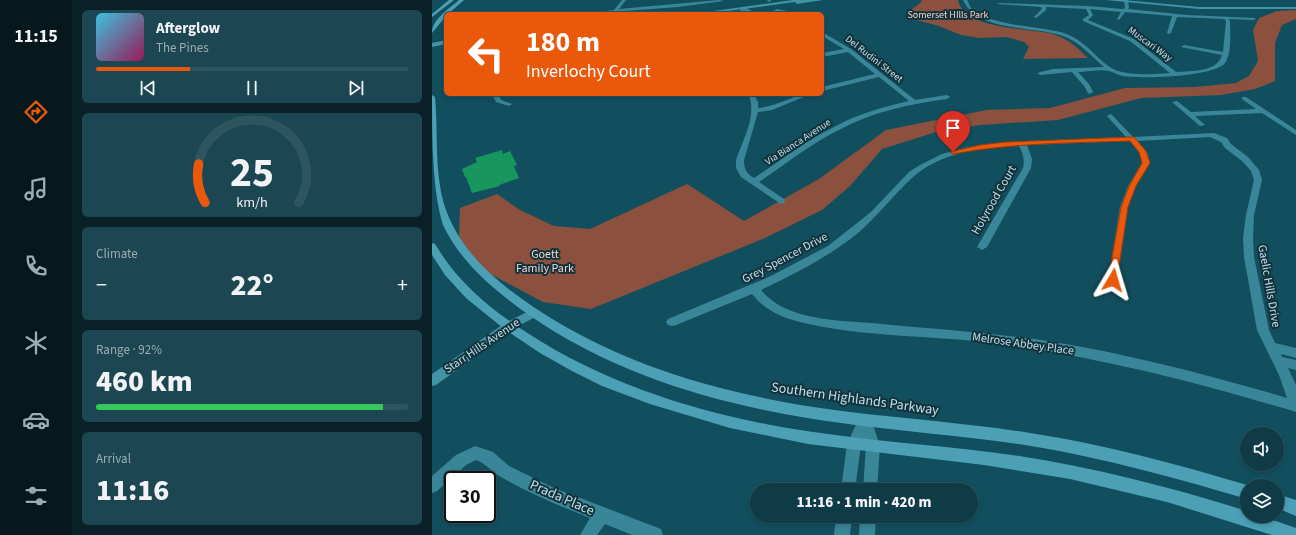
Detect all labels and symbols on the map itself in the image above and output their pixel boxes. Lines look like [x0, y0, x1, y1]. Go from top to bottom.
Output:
park label: Somerset HIlls Park [907, 8, 989, 22]
street label: Muscari Way [1125, 23, 1175, 65]
street label: Del Rudini Street [842, 32, 906, 86]
pin [936, 111, 970, 152]
street label: Via Bianca Avenue [762, 115, 834, 169]
street label: Holyrood Court [967, 162, 1021, 238]
street label: Grey Spencer Drive [739, 228, 831, 288]
street label: Gaelic Hills Drive [1253, 243, 1285, 329]
park label: Goett Family Park [516, 246, 574, 277]
position arrow [1092, 259, 1134, 301]
street label: Starr Hills Avenue [441, 314, 523, 378]
street label: Melrose Abbey Place [971, 328, 1075, 360]
street label: Southern Highlands Parkway [770, 377, 940, 421]
speed limit sign: 30 [444, 471, 496, 523]
street label: Prada Place [527, 475, 598, 521]

